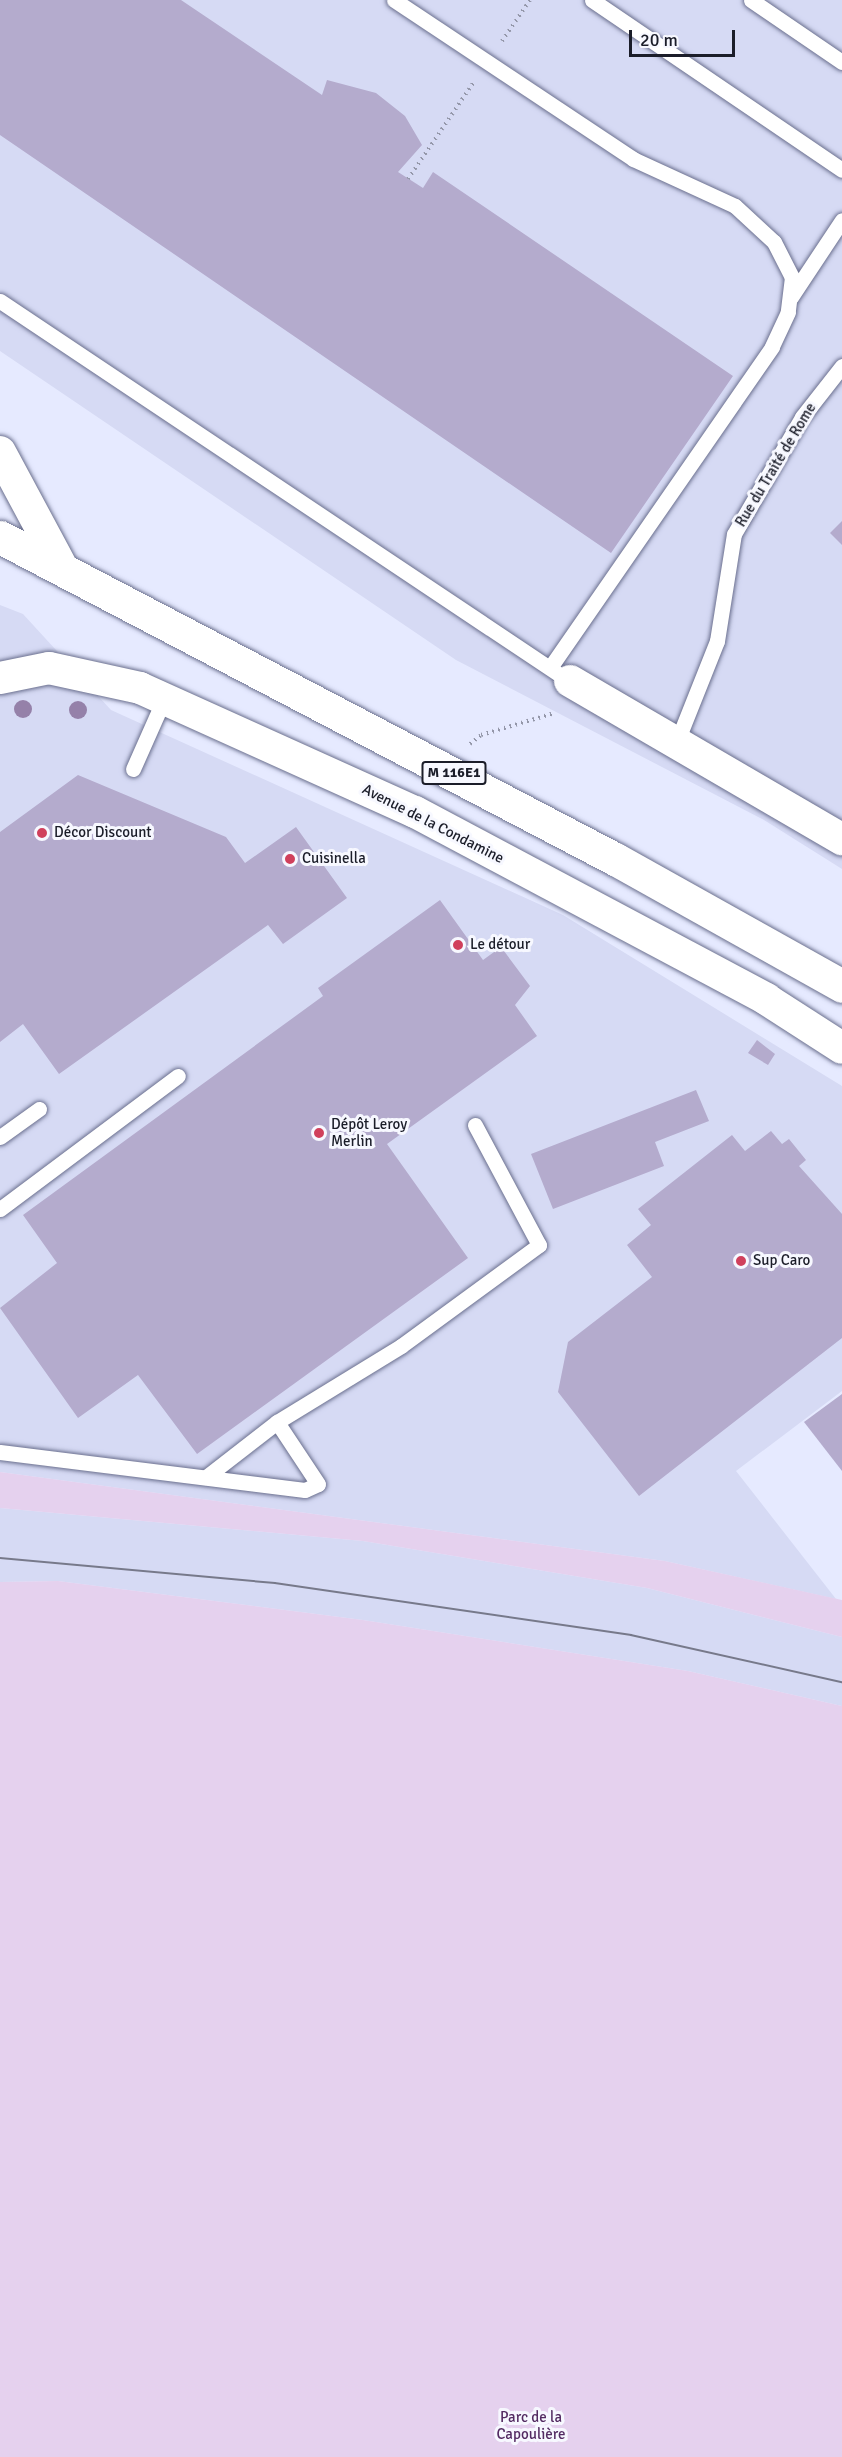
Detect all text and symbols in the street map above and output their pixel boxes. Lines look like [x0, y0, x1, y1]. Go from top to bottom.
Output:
scale bar [632, 18, 738, 56]
text: 20 m [640, 29, 678, 51]
street label: Rue du Traité de Rome [732, 400, 820, 530]
road number: M 116E1 [421, 762, 487, 784]
street label: Avenue de la Condamine [359, 780, 507, 868]
place label: Décor Discount [54, 824, 152, 842]
marker: Décor Discount [35, 826, 49, 840]
place label: Cuisinella [302, 850, 366, 868]
marker: Cuisinella [283, 852, 297, 866]
place label: Le détour [470, 936, 530, 954]
marker: Le détour [451, 938, 465, 952]
place label: Dépôt Leroy Merlin [331, 1115, 407, 1150]
marker: Dépôt Leroy Merlin [312, 1126, 326, 1140]
place label: Sup Caro [753, 1252, 810, 1270]
marker: Sup Caro [734, 1254, 748, 1268]
park label: Parc de la Capoulière [496, 2408, 566, 2443]

